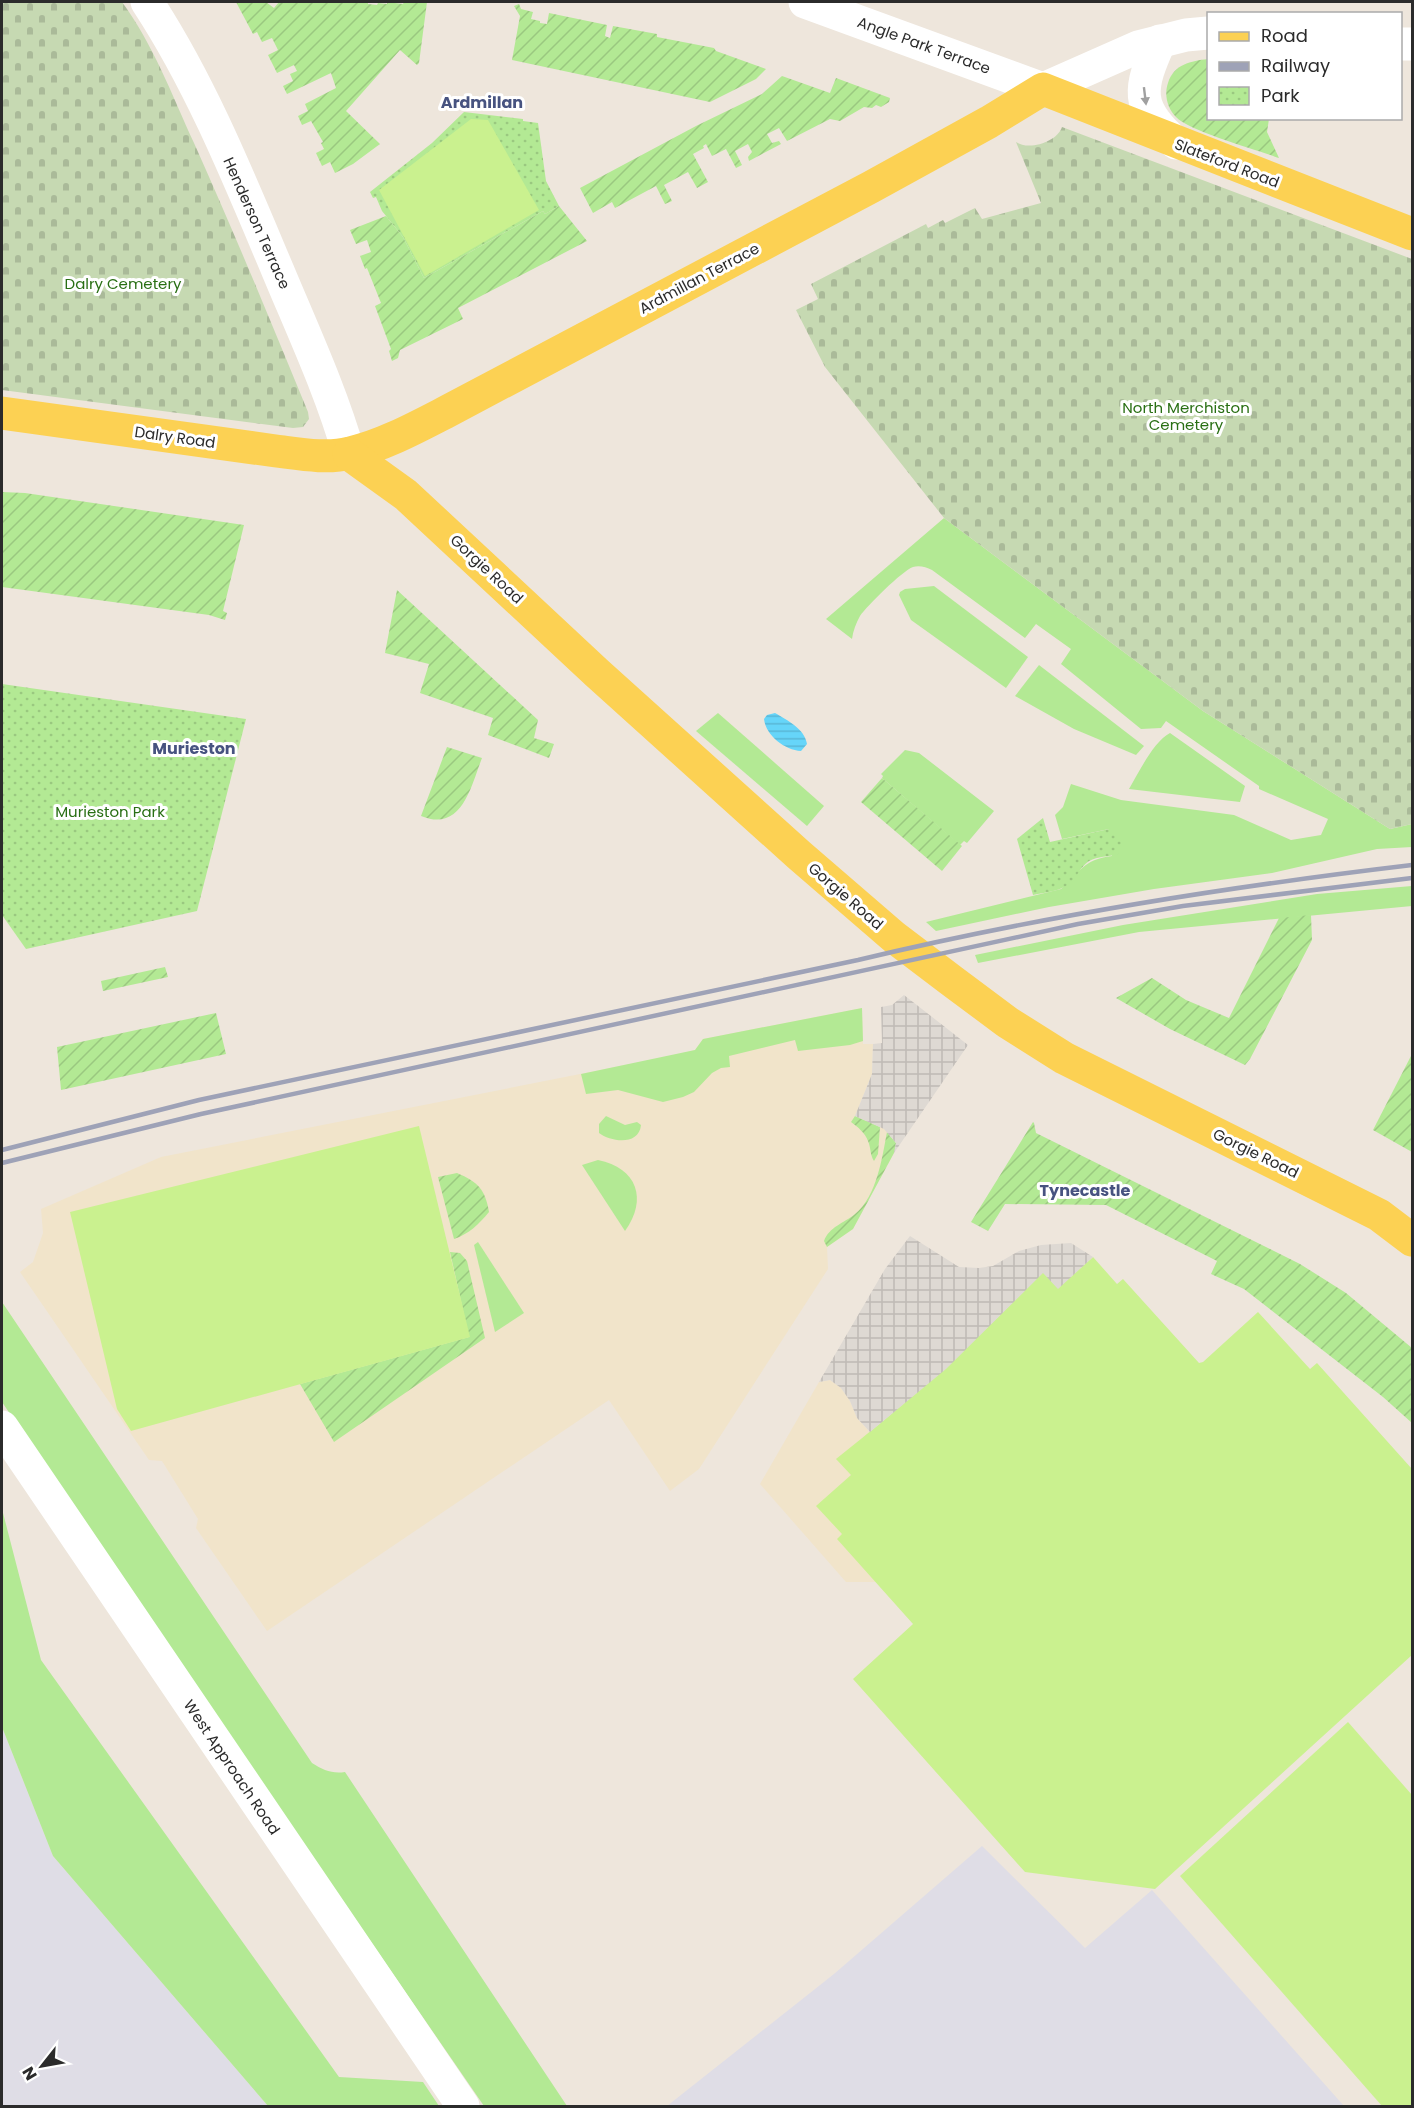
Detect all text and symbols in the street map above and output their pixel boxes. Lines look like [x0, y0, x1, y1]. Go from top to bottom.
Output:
street label: Angle Park Terrace [855, 11, 993, 79]
legend [1207, 12, 1402, 120]
text: Road [1261, 23, 1308, 48]
text: Railway [1261, 53, 1330, 78]
text: Park [1261, 83, 1300, 108]
one-way arrow [1140, 87, 1150, 106]
district label: Ardmillan [441, 91, 523, 114]
street label: Slateford Road [1172, 133, 1282, 193]
street label: Henderson Terrace [218, 154, 296, 292]
street label: Ardmillan Terrace [635, 237, 763, 319]
park label: Dalry Cemetery [65, 273, 182, 294]
park label: North Merchiston Cemetery [1122, 397, 1250, 435]
street label: Dalry Road [133, 421, 217, 453]
street label: Gorgie Road [446, 530, 528, 608]
district label: Murieston [152, 737, 236, 760]
park label: Murieston Park [55, 801, 165, 822]
street label: Gorgie Road [804, 858, 888, 934]
street label: Gorgie Road [1210, 1123, 1302, 1183]
district label: Tynecastle [1040, 1179, 1131, 1202]
street label: West Approach Road [179, 1695, 285, 1839]
north arrow [12, 2036, 72, 2096]
text: N [17, 2062, 43, 2085]

